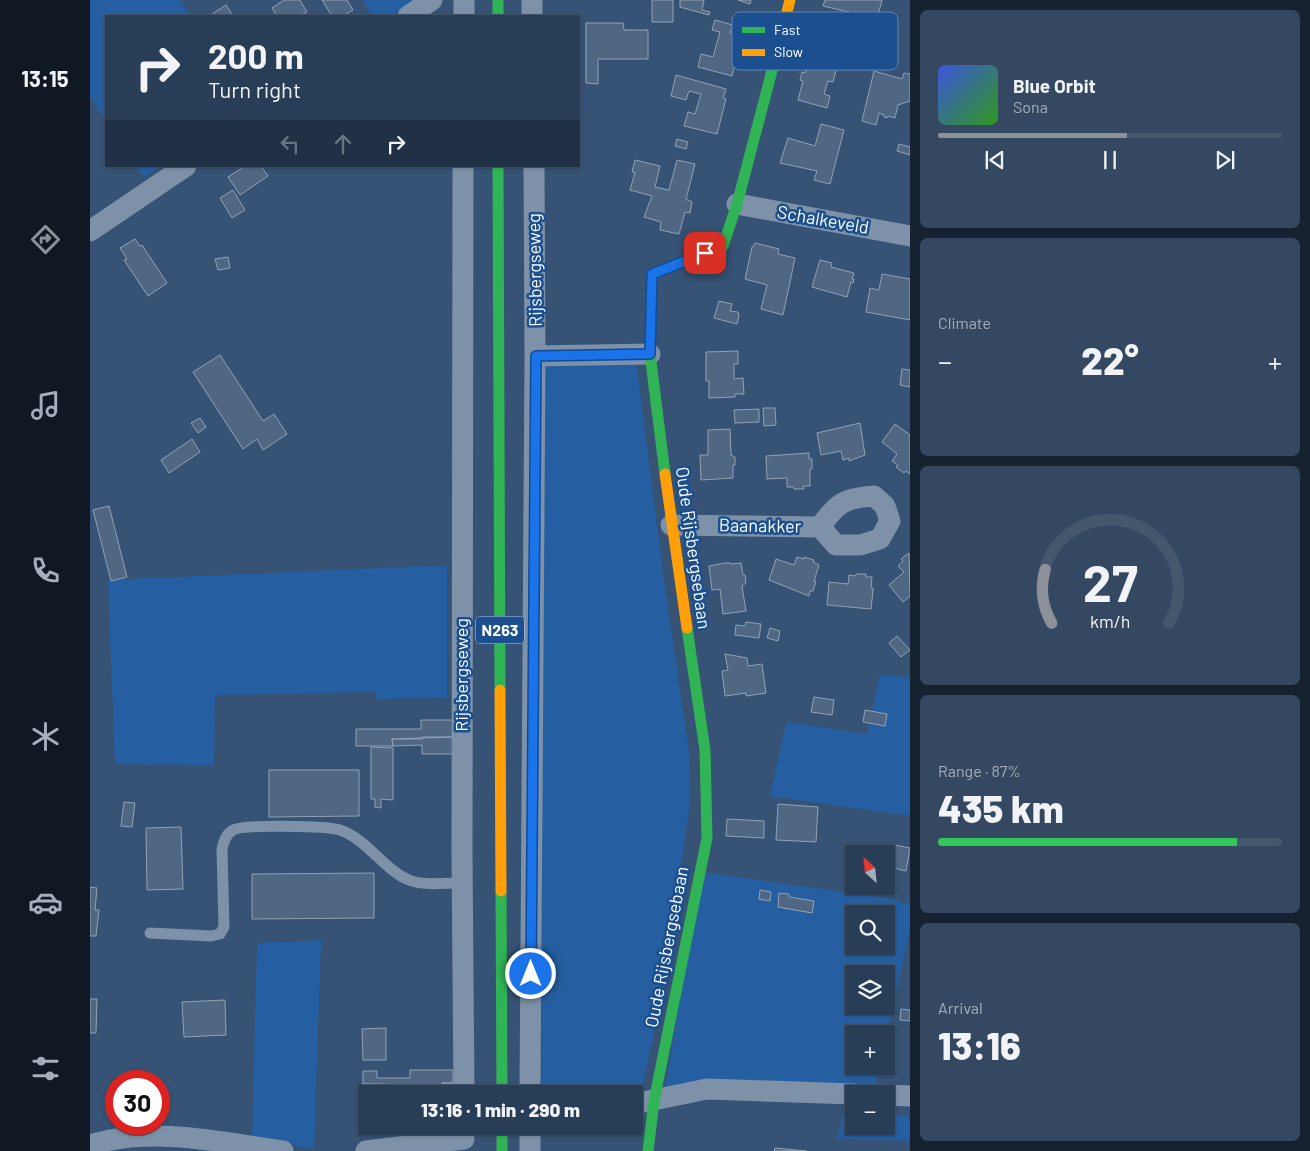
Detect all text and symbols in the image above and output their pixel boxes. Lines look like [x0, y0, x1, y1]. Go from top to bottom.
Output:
legend [732, 12, 898, 70]
text: Fast [774, 21, 800, 38]
text: 200 m [208, 34, 304, 76]
icon: right [125, 35, 190, 100]
text: Slow [774, 43, 803, 60]
text: 13:15 [21, 65, 69, 91]
text: Blue Orbit [1013, 74, 1096, 97]
text: Turn right [208, 76, 301, 102]
text: Sona [1013, 97, 1048, 116]
icon: left [276, 130, 304, 158]
icon: ahead [329, 130, 357, 158]
icon: right [382, 130, 410, 158]
icon: previous [981, 146, 1009, 174]
icon: pause [1096, 146, 1124, 174]
icon: next [1211, 146, 1239, 174]
street label: Schalkeveld [776, 200, 871, 238]
street label: Rijsbergseweg [522, 213, 546, 327]
icon: directions [28, 222, 63, 257]
pin [684, 232, 726, 274]
icon: arrive [691, 239, 719, 267]
text: Climate [938, 313, 991, 332]
text: 22° [1081, 337, 1139, 383]
text: − [938, 344, 952, 378]
text: + [1268, 344, 1282, 378]
icon: music [28, 388, 63, 423]
street label: Oude Rijsbergsebaan [672, 465, 716, 631]
street label: Baanakker [719, 513, 802, 537]
text: 27 [1083, 550, 1138, 612]
icon: phone [28, 553, 63, 588]
text: km/h [1090, 610, 1130, 632]
road number: N263 [476, 616, 524, 644]
street label: Rijsbergseweg [450, 618, 472, 732]
icon: climate [28, 719, 63, 754]
text: Range · 87% [938, 761, 1021, 780]
text: 435 km [938, 785, 1064, 831]
north arrow [845, 845, 895, 895]
map controls [845, 845, 895, 1135]
street label: Oude Rijsbergsebaan [640, 864, 692, 1029]
icon: car [28, 885, 63, 920]
button: search [845, 905, 895, 955]
position arrow [504, 947, 556, 999]
button: layers [845, 965, 895, 1015]
text: Arrival [938, 998, 983, 1017]
text: 13:16 [938, 1022, 1021, 1068]
button: + [845, 1025, 895, 1075]
icon: filters [28, 1051, 63, 1086]
speed limit sign: 30 [105, 1070, 170, 1135]
button: − [845, 1085, 895, 1135]
text: 13:16 · 1 min · 290 m [421, 1098, 580, 1121]

